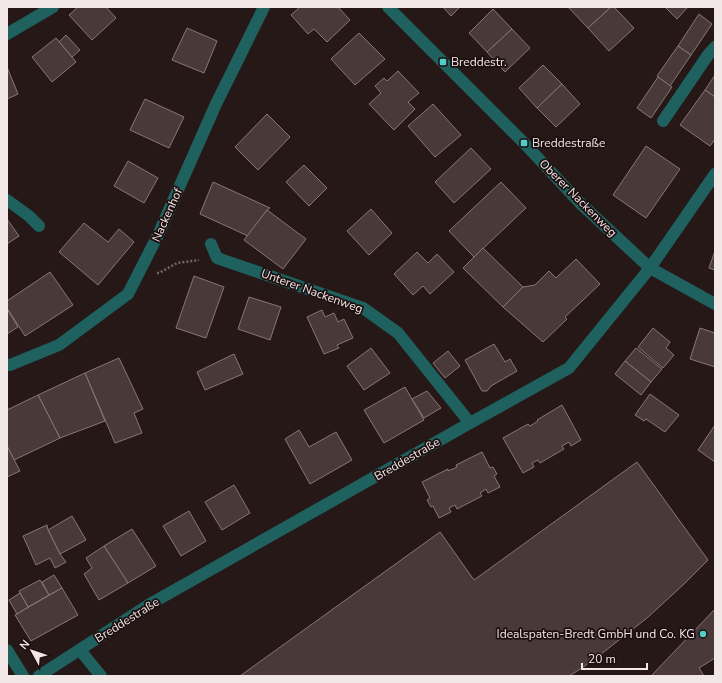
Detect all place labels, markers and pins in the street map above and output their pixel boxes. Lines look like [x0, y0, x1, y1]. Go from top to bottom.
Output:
place label: Breddestr. [451, 54, 507, 70]
marker: Breddestr. [438, 57, 448, 67]
place label: Breddestraße [532, 135, 605, 151]
marker: Breddestraße [519, 138, 529, 148]
place label: Idealspaten-Bredt GmbH und Co. KG [497, 626, 695, 642]
marker: Idealspaten-Bredt GmbH und Co. KG [698, 629, 708, 639]

